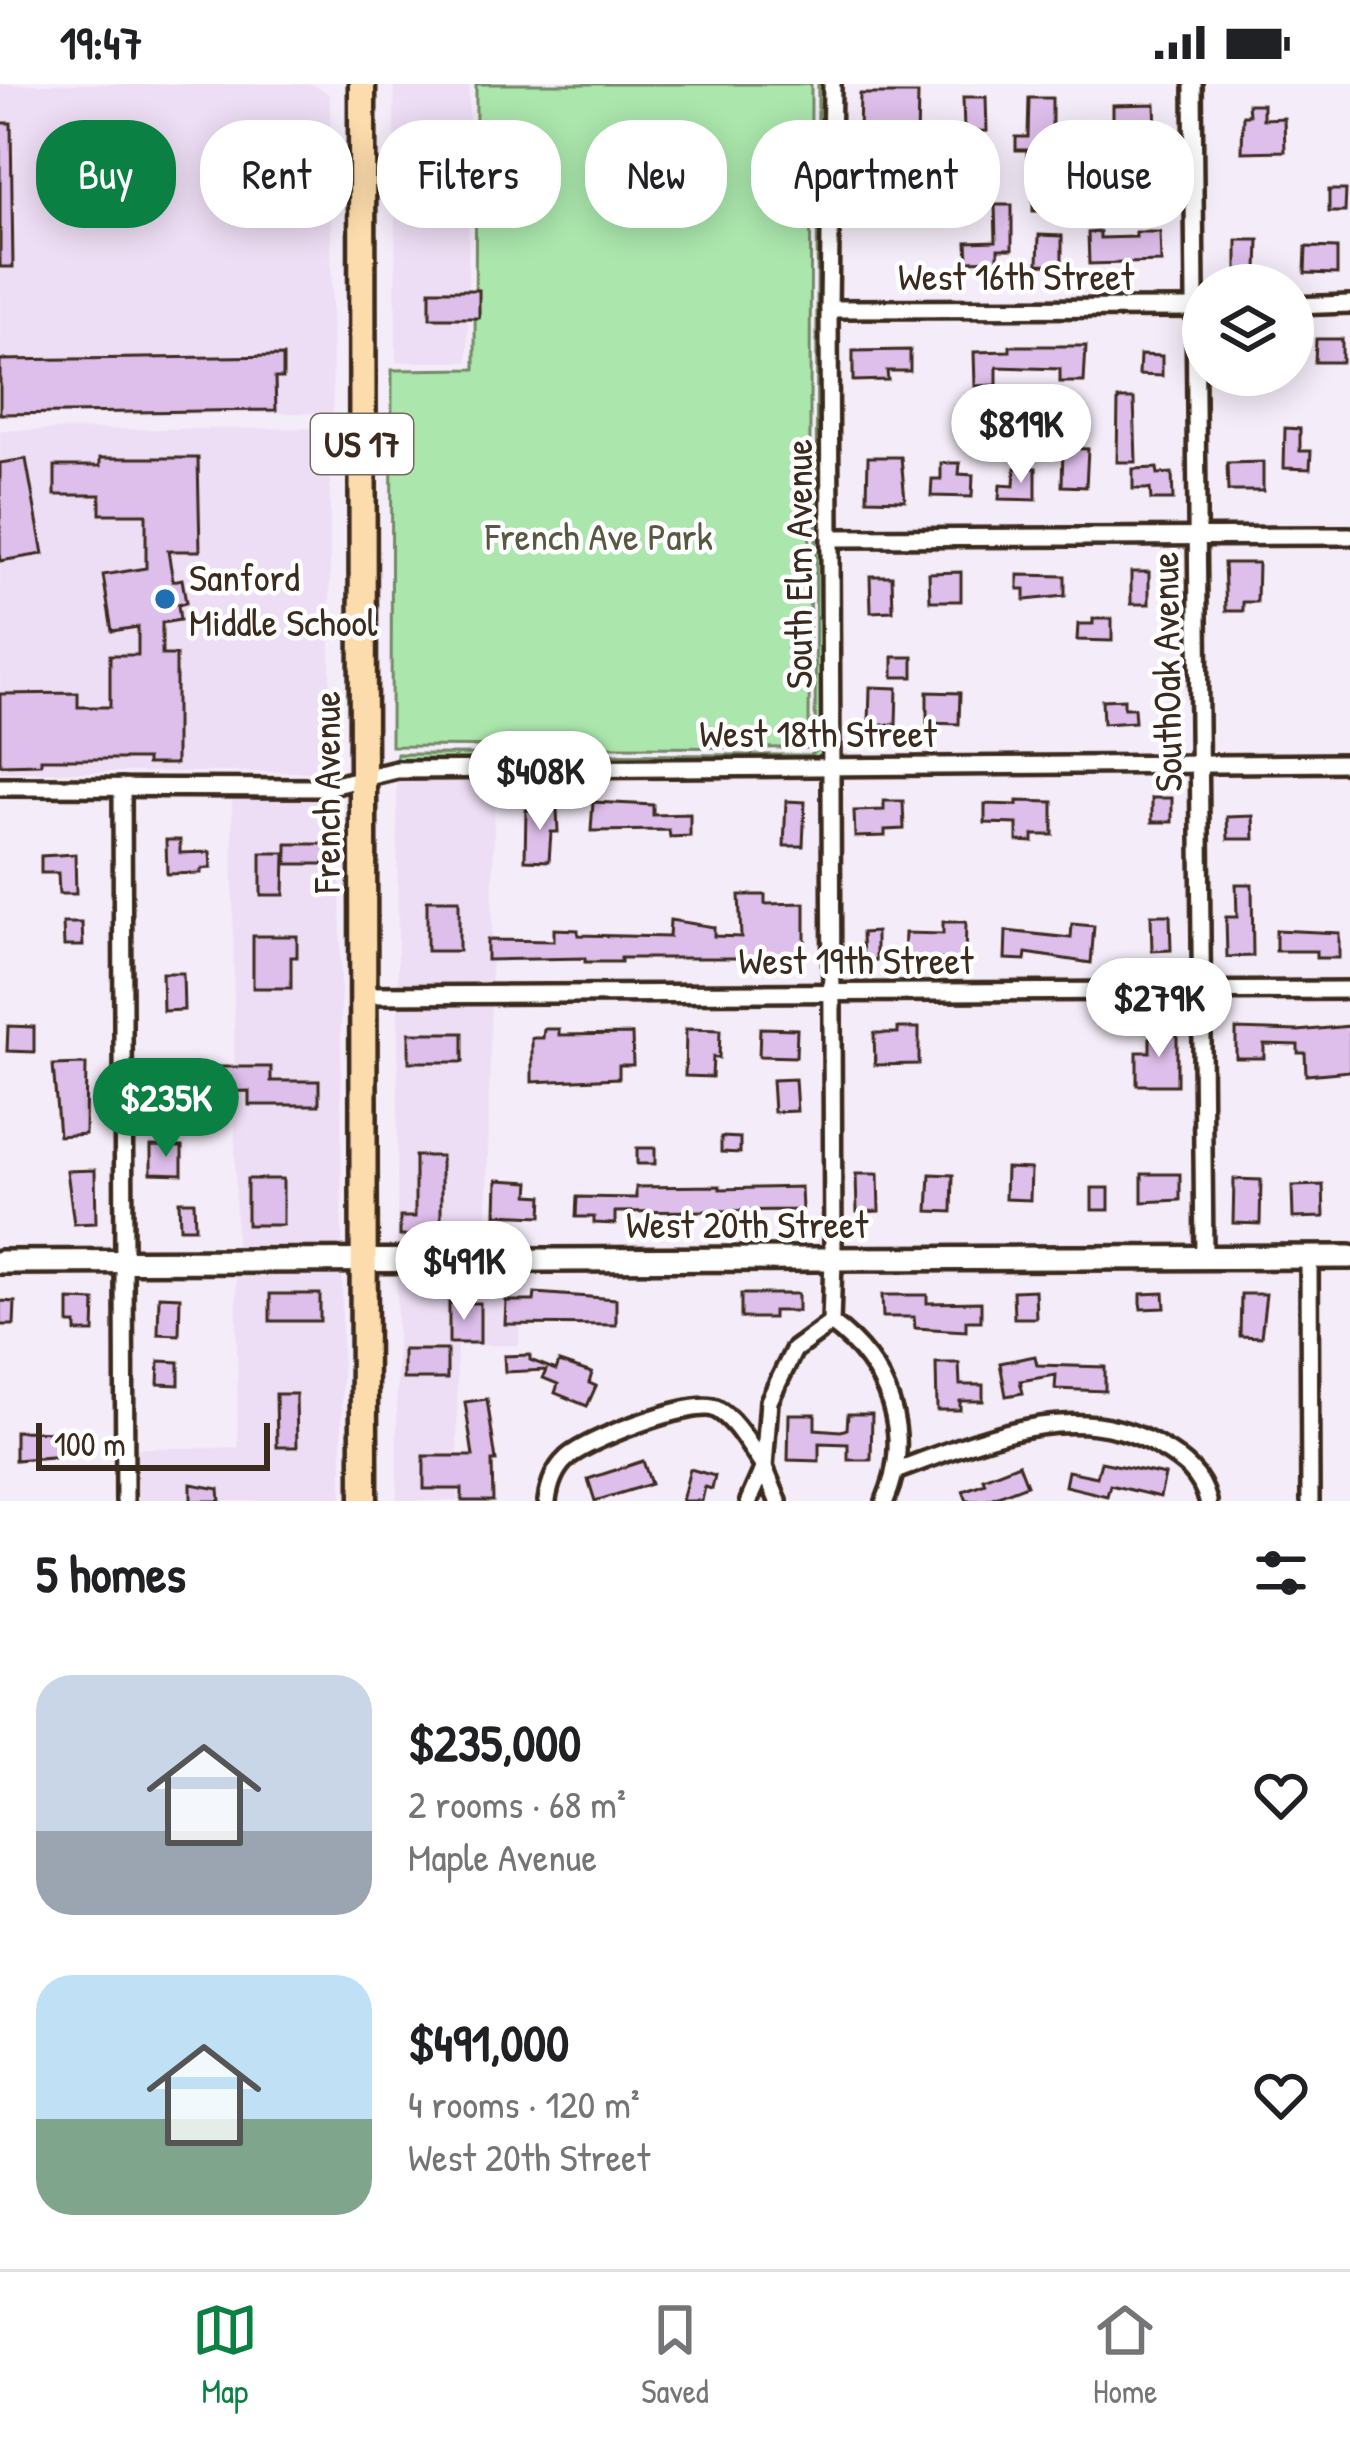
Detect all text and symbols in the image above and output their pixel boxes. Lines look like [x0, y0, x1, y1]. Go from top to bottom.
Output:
text: 19:47 [60, 12, 142, 73]
chip: Buy [36, 120, 176, 228]
chip: Rent [200, 120, 353, 228]
chip: Filters [377, 120, 561, 228]
chip: New [585, 120, 727, 228]
chip: Apartment [751, 120, 1000, 228]
chip: House [1024, 120, 1194, 228]
street label: West 16th Street [898, 249, 1135, 302]
map controls [1182, 264, 1314, 396]
button: layers [1182, 264, 1314, 396]
pin: $819K [937, 384, 1105, 486]
text: $819K [978, 396, 1064, 449]
road number: US 17 [311, 414, 413, 474]
street label: South Elm Avenue [771, 439, 824, 689]
park label: French Ave Park [484, 509, 713, 562]
place label: Sanford Middle School [189, 550, 378, 648]
street label: SouthOak Avenue [1137, 552, 1194, 792]
marker: Sanford Middle School [152, 586, 178, 612]
street label: French Avenue [299, 691, 352, 894]
street label: West 18th Street [699, 706, 937, 759]
pin: $408K [456, 731, 624, 833]
text: $408K [495, 743, 585, 796]
street label: West 19th Street [739, 933, 974, 986]
pin: $279K [1075, 958, 1243, 1060]
text: $279K [1113, 970, 1205, 1023]
pin: $235K [82, 1058, 250, 1160]
text: $235K [120, 1070, 212, 1123]
street label: West 20th Street [626, 1197, 869, 1250]
pin: $491K [380, 1221, 548, 1323]
text: $491K [422, 1233, 506, 1286]
scale bar [36, 1417, 270, 1470]
text: 100 m [54, 1422, 126, 1466]
text: 5 homes [36, 1539, 186, 1608]
icon: filters [1248, 1540, 1314, 1606]
text: $235,000 [408, 1708, 581, 1777]
icon: home [132, 1723, 276, 1867]
icon: heart [1248, 1762, 1314, 1828]
text: 2 rooms · 68 m² [408, 1777, 626, 1830]
text: Maple Avenue [408, 1830, 597, 1883]
text: $491,000 [408, 2008, 569, 2077]
icon: home [132, 2023, 276, 2167]
icon: heart [1248, 2062, 1314, 2128]
text: 4 rooms · 120 m² [408, 2077, 640, 2130]
text: West 20th Street [408, 2130, 650, 2183]
tab: Map [192, 2297, 258, 2413]
tab: Saved [641, 2297, 709, 2413]
tab: Home [1092, 2297, 1158, 2413]

